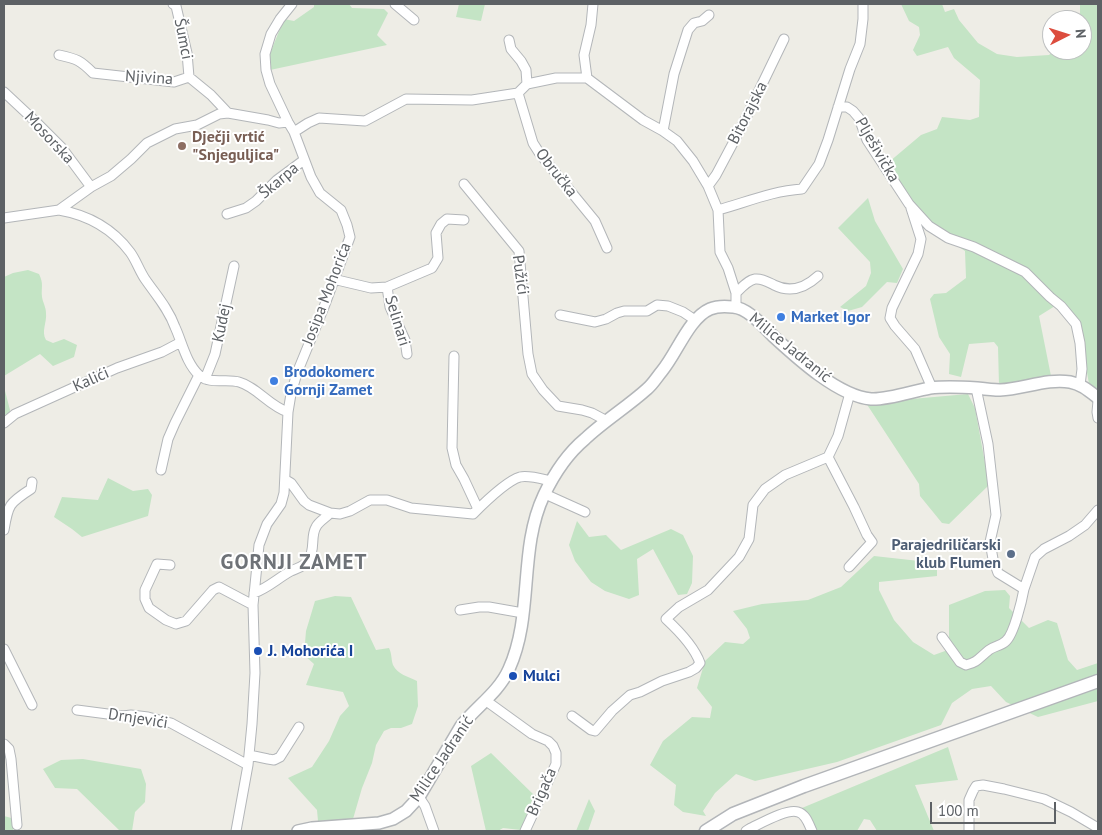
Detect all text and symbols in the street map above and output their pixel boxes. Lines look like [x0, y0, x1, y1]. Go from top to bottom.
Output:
north arrow [1042, 10, 1092, 60]
street label: Šumci [170, 17, 196, 61]
text: N [1072, 28, 1090, 39]
street label: Njivina [124, 67, 174, 89]
street label: Bitorajska [724, 79, 772, 147]
street label: Mosorska [20, 108, 78, 168]
street label: Plješivička [851, 114, 903, 186]
place label: Dječji vrtić "Snjeguljica" [192, 127, 279, 165]
marker: Dječji vrtić "Snjeguljica" [176, 140, 188, 152]
street label: Obručka [531, 145, 581, 201]
street label: Škarpa [255, 159, 303, 203]
street label: Josipa Mohorića [299, 240, 355, 348]
street label: Pužići [508, 254, 532, 296]
street label: Selinari [380, 293, 414, 349]
street label: Kudej [209, 302, 235, 344]
place label: Market Igor [791, 307, 870, 327]
street label: Milice Jadranić [745, 309, 835, 387]
marker: Market Igor [775, 311, 787, 323]
place label: Brodokomerc Gornji Zamet [284, 362, 375, 400]
street label: Kalići [70, 364, 112, 396]
marker: Brodokomerc Gornji Zamet [268, 375, 280, 387]
place label: Parajedriličarski klub Flumen [891, 535, 1001, 573]
marker: Parajedriličarski klub Flumen [1005, 548, 1017, 560]
district label: GORNJI ZAMET [219, 550, 369, 576]
place label: J. Mohorića I [268, 641, 353, 661]
marker: J. Mohorića I [252, 645, 264, 657]
place label: Mulci [523, 666, 560, 686]
marker: Mulci [507, 670, 519, 682]
street label: Drnjevići [107, 705, 169, 733]
street label: Milice Jadranić [406, 712, 478, 806]
street label: Brigača [523, 765, 561, 819]
scale bar [932, 792, 1058, 824]
text: 100 m [938, 801, 979, 820]

